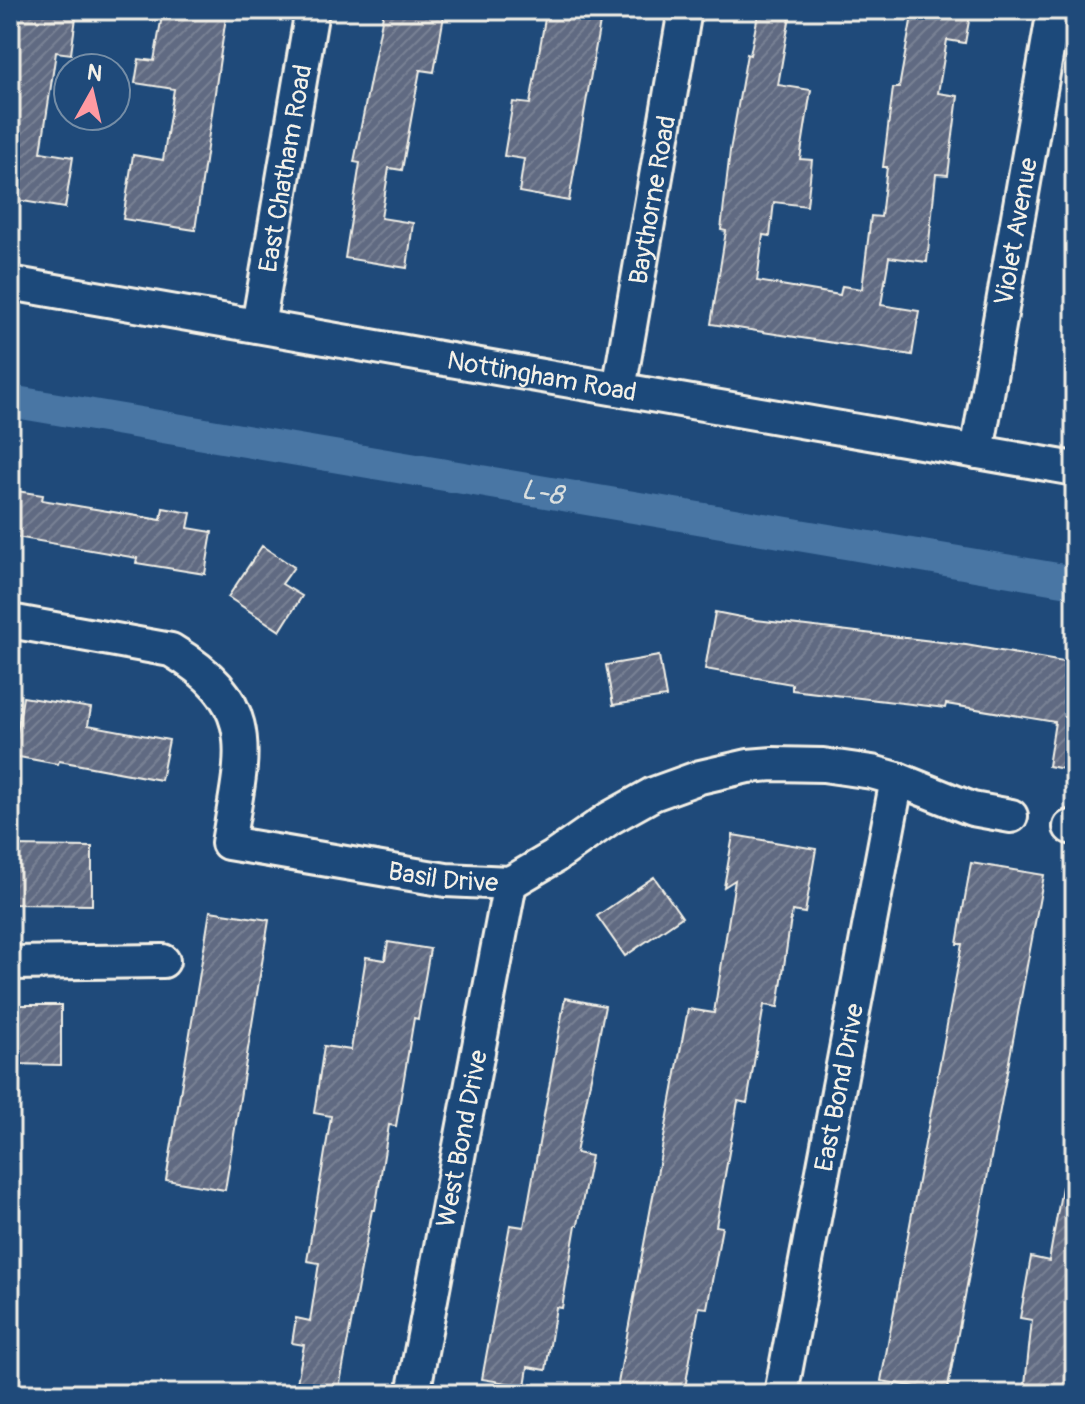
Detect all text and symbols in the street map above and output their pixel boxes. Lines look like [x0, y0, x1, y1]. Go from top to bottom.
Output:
north arrow [52, 52, 132, 132]
text: N [85, 58, 104, 88]
street label: East Chatham Road [252, 62, 319, 275]
street label: Baythorne Road [622, 113, 683, 287]
street label: Violet Avenue [988, 155, 1045, 308]
street label: Nottingham Road [445, 345, 639, 409]
water label: L-8 [519, 472, 569, 514]
street label: Basil Drive [386, 855, 499, 899]
street label: East Bond Drive [808, 1001, 871, 1174]
street label: West Bond Drive [430, 1047, 495, 1230]

